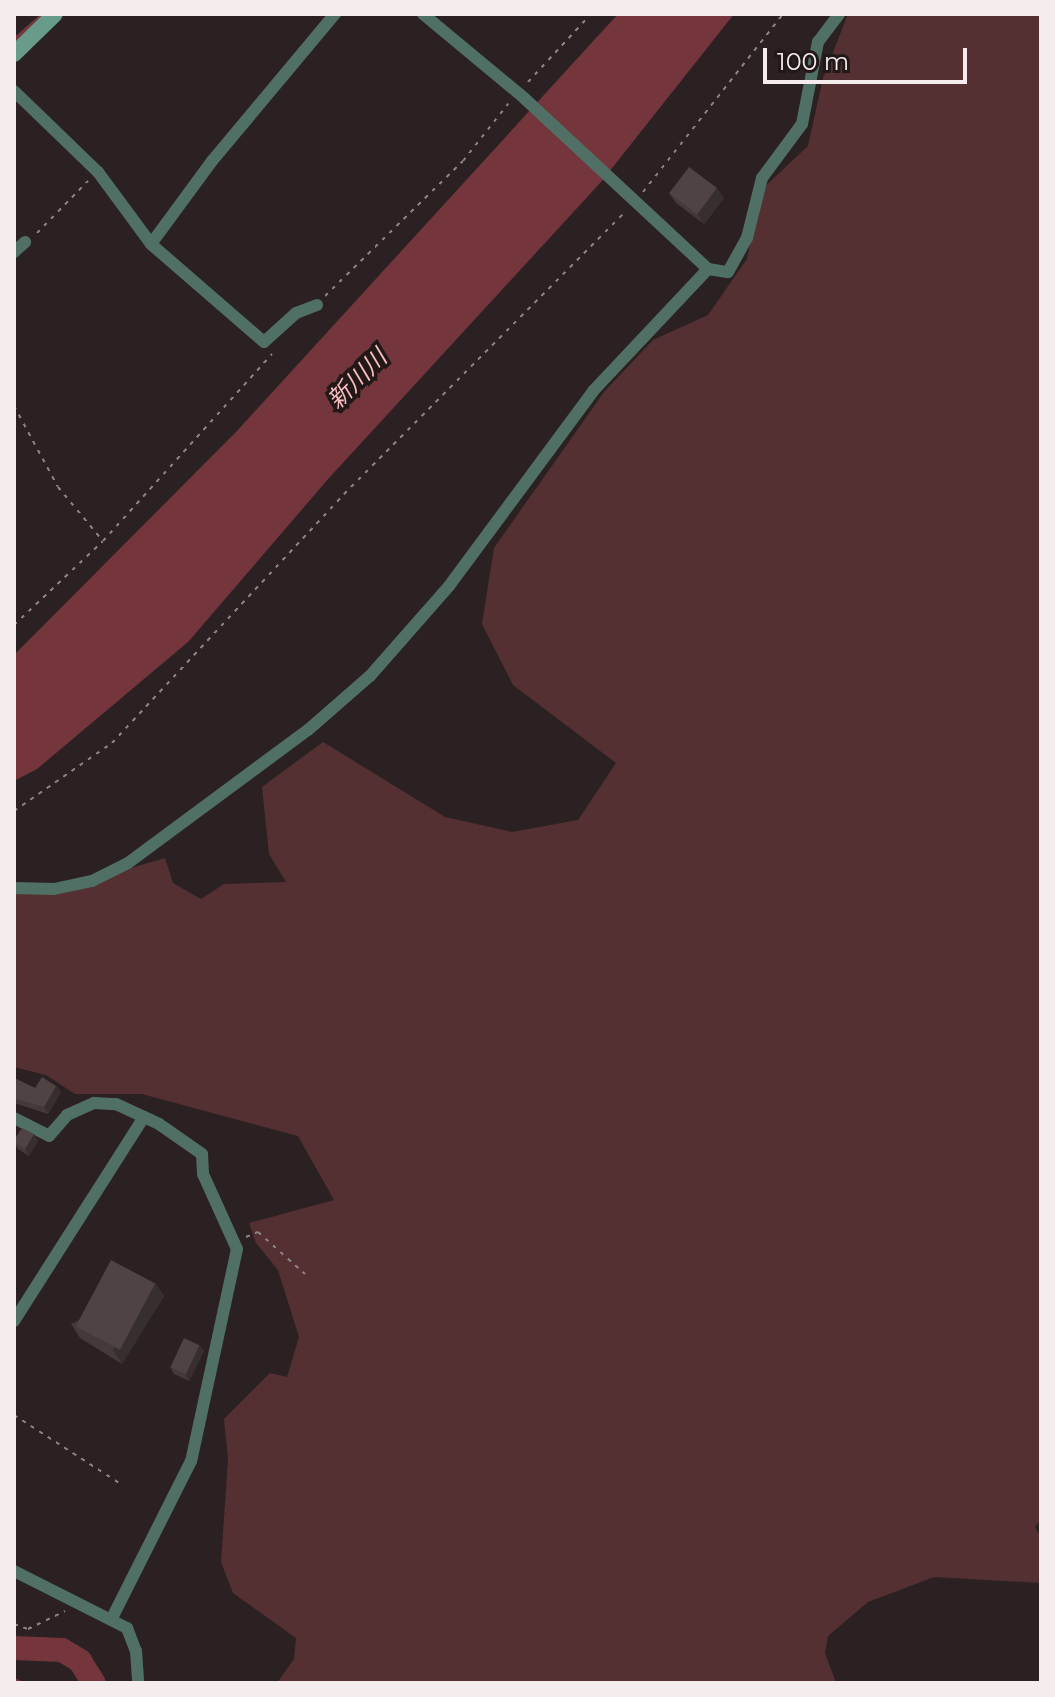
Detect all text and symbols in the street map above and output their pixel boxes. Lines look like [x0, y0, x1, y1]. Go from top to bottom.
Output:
scale bar [767, 32, 971, 82]
text: 100 m [777, 47, 849, 76]
water label: 新川川 [321, 343, 393, 415]

